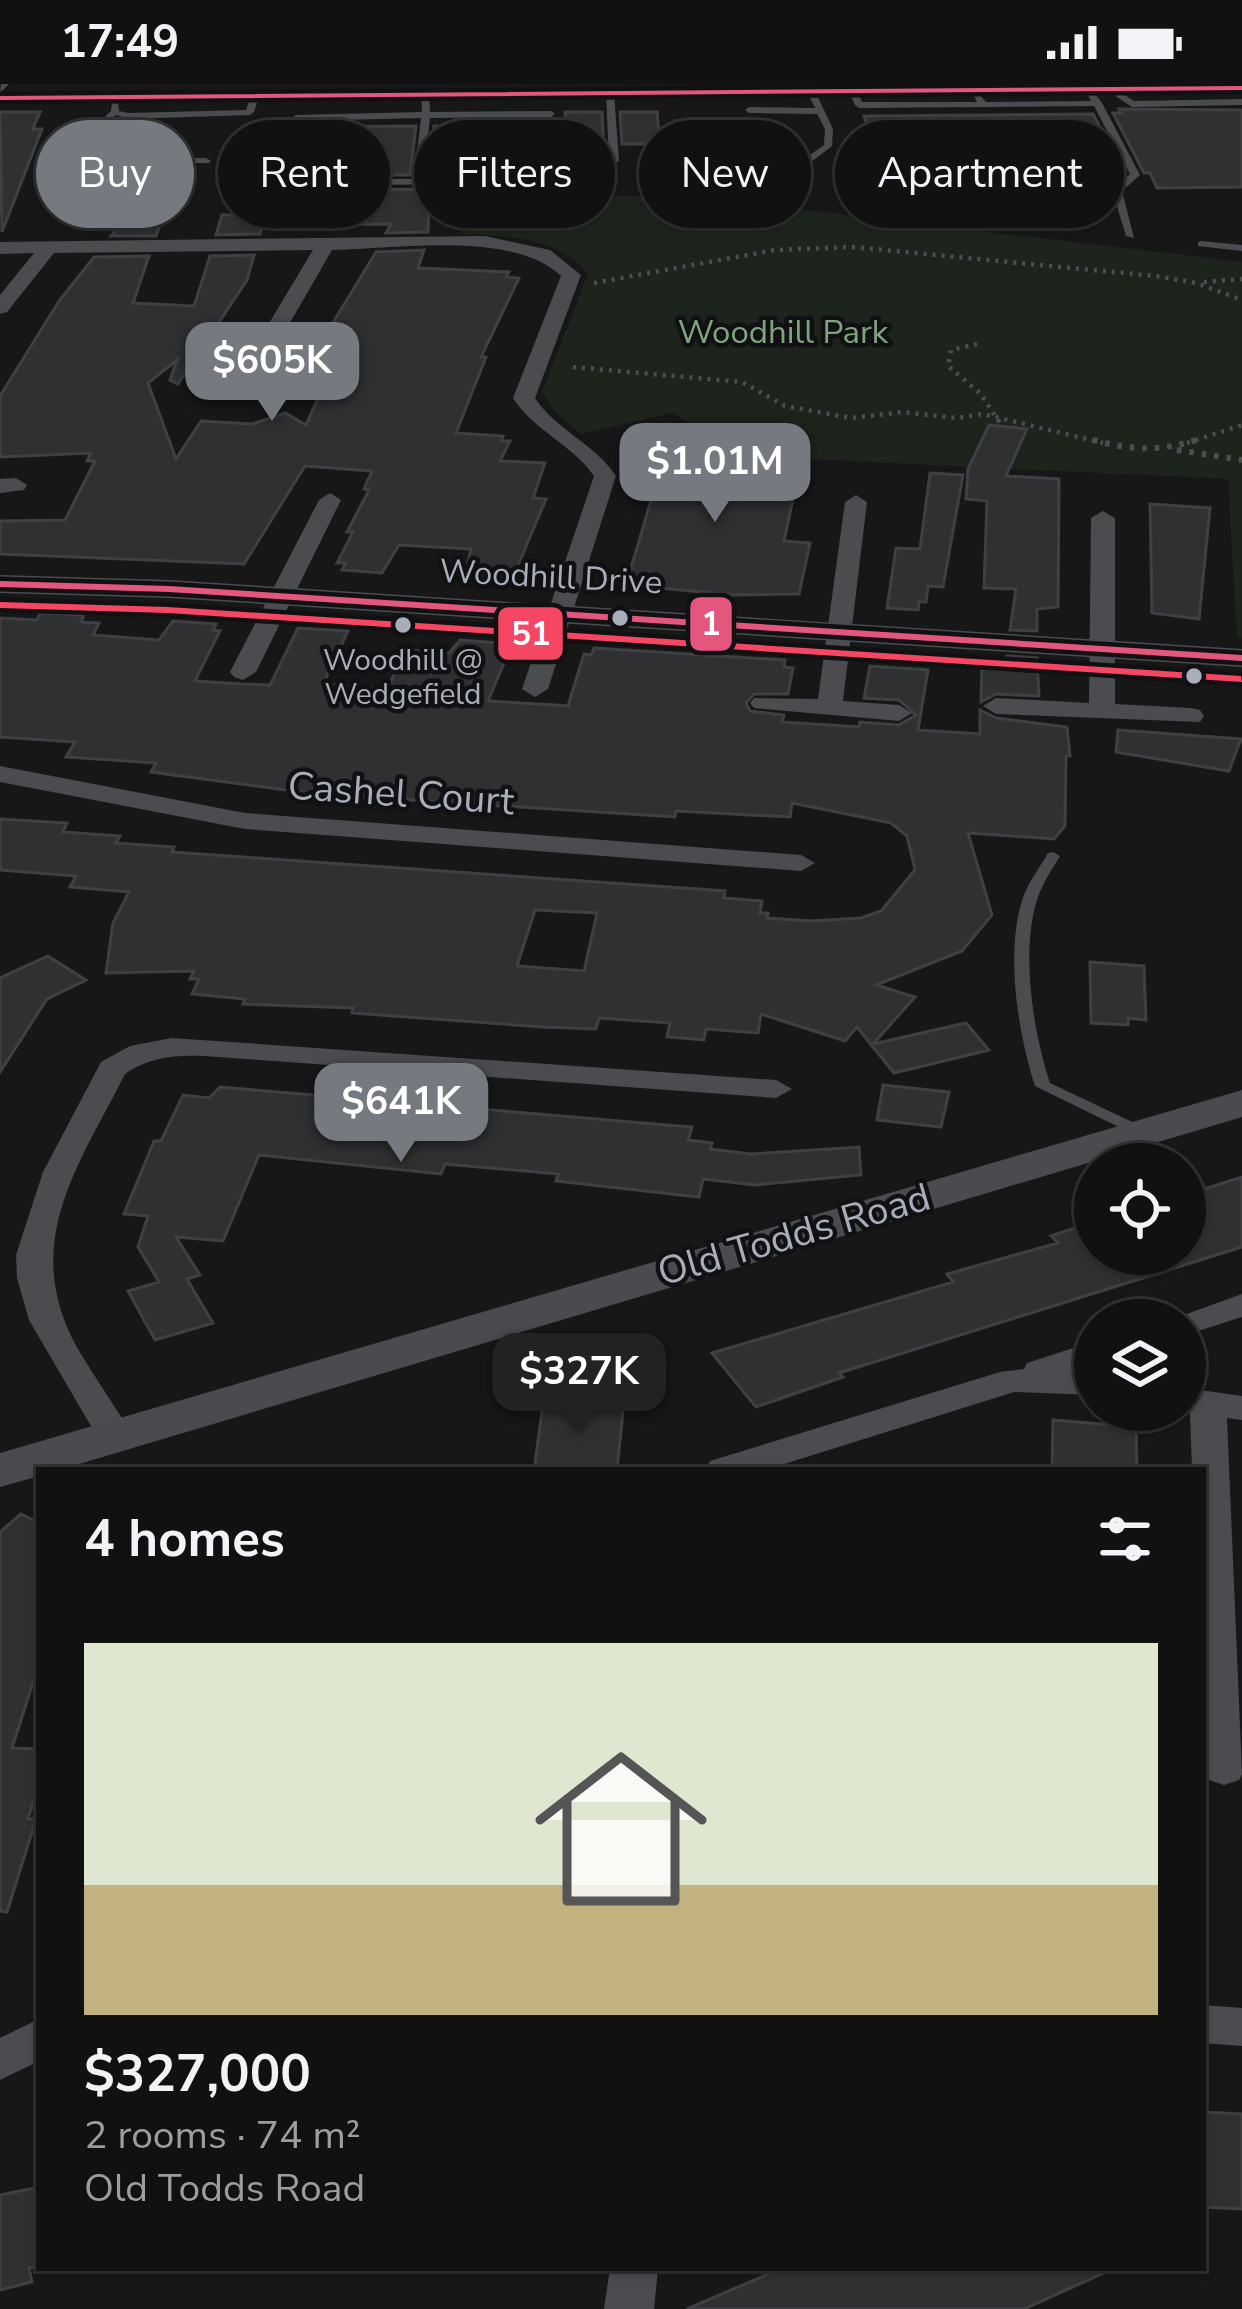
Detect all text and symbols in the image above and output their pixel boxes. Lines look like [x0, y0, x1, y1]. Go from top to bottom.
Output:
text: 17:49 [60, 12, 179, 73]
chip: Buy [36, 120, 194, 228]
chip: Rent [218, 120, 390, 228]
chip: Filters [414, 120, 615, 228]
chip: New [639, 120, 811, 228]
chip: Apartment [835, 120, 1124, 228]
park label: Woodhill Park [678, 310, 889, 355]
pin: $605K [188, 322, 356, 424]
text: $605K [212, 334, 332, 387]
pin: $1.01M [617, 423, 813, 525]
text: $1.01M [646, 435, 784, 488]
street label: Woodhill Drive [438, 549, 664, 605]
line badge: 1 [688, 595, 734, 653]
text: 1 [701, 602, 721, 647]
line badge: 51 [496, 605, 565, 662]
unlabelled marker [609, 607, 631, 629]
text: 51 [511, 612, 551, 657]
marker: Woodhill @ Wedgefield [392, 614, 414, 636]
place label: Woodhill @ Wedgefield [323, 640, 483, 715]
unlabelled marker [1183, 665, 1205, 687]
street label: Cashel Court [286, 760, 516, 828]
pin: $641K [317, 1063, 485, 1165]
text: $641K [341, 1075, 461, 1128]
map controls [1074, 1143, 1206, 1431]
button: locate [1074, 1143, 1206, 1275]
street label: Old Todds Road [652, 1171, 936, 1299]
button: layers [1074, 1299, 1206, 1431]
pin: $327K [495, 1333, 663, 1435]
text: $327K [519, 1345, 639, 1398]
text: 4 homes [84, 1504, 285, 1574]
icon: filters [1092, 1506, 1158, 1572]
icon: home [513, 1721, 729, 1937]
text: $327,000 [84, 2039, 311, 2109]
text: 2 rooms · 74 m² [84, 2109, 361, 2162]
text: Old Todds Road [84, 2162, 365, 2215]

